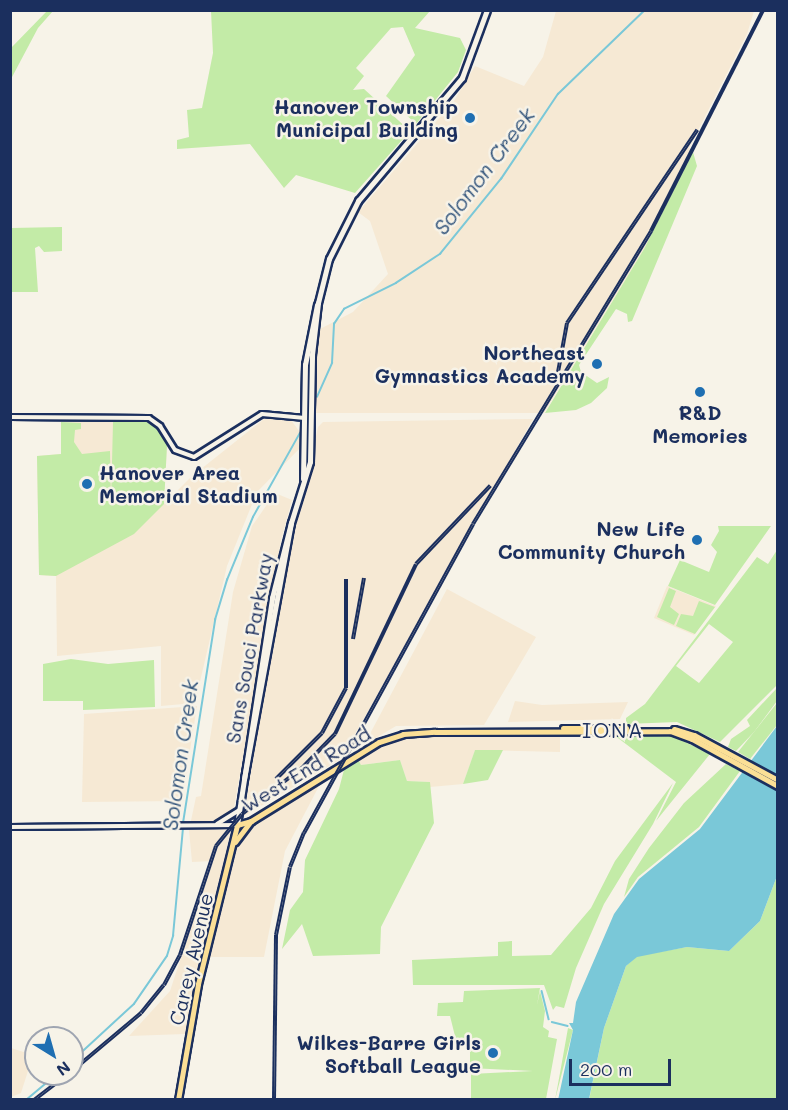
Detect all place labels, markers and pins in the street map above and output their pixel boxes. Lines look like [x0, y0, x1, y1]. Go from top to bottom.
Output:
place label: Hanover Township Municipal Building [274, 94, 458, 141]
marker: Hanover Township Municipal Building [463, 111, 477, 125]
place label: Northeast Gymnastics Academy [375, 340, 585, 387]
marker: Northeast Gymnastics Academy [590, 357, 604, 371]
marker: R&D Memories [693, 385, 707, 399]
place label: R&D Memories [652, 401, 748, 448]
place label: Hanover Area Memorial Stadium [99, 460, 278, 507]
marker: Hanover Area Memorial Stadium [80, 477, 94, 491]
place label: New Life Community Church [498, 516, 685, 563]
marker: New Life Community Church [690, 533, 704, 547]
place label: Wilkes-Barre Girls Softball League [297, 1030, 481, 1077]
marker: Wilkes-Barre Girls Softball League [486, 1046, 500, 1060]

